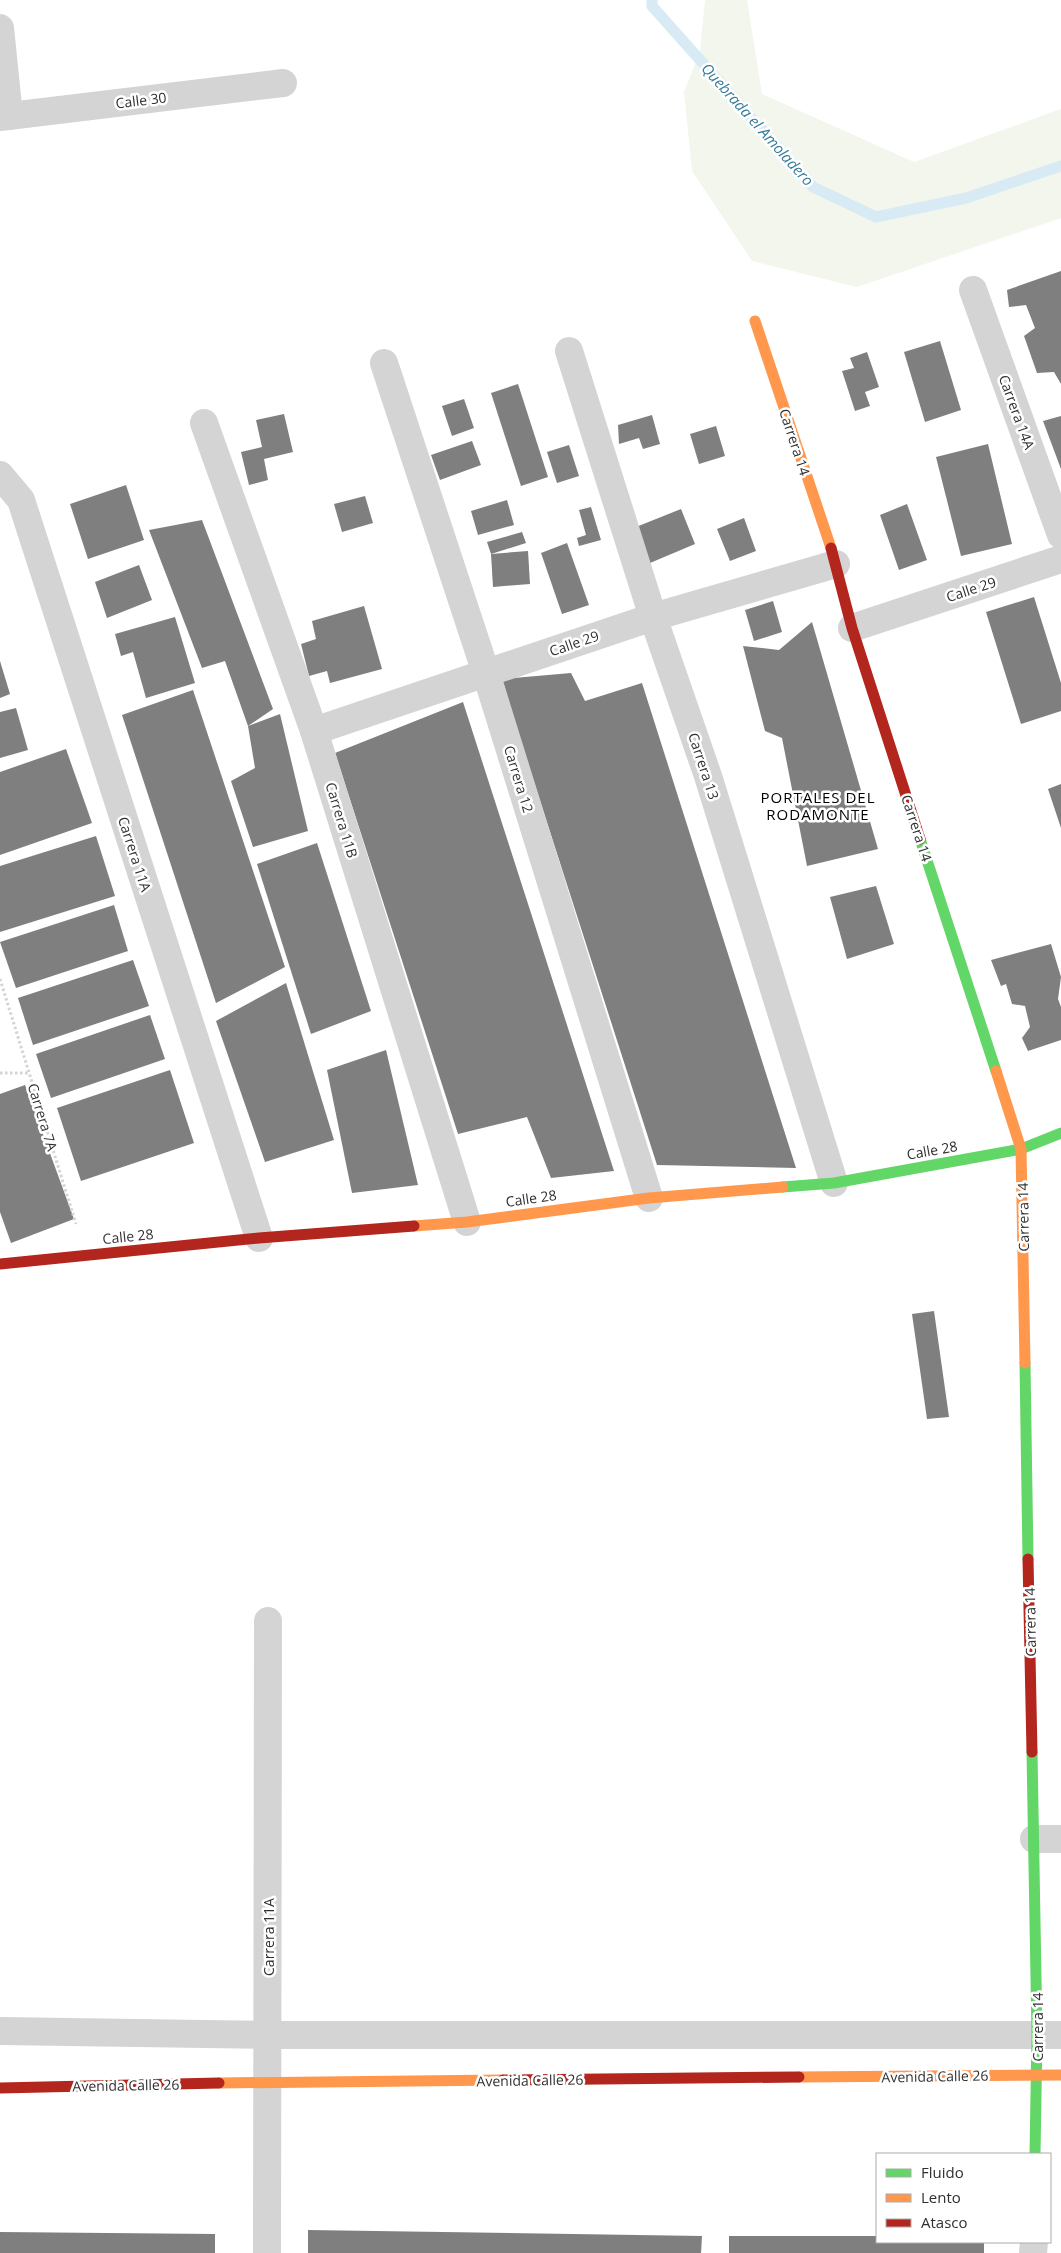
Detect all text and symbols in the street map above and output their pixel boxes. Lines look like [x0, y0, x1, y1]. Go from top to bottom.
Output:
water label: Quebrada el Amoladero [697, 58, 819, 190]
street label: Calle 30 [114, 87, 168, 113]
street label: Carrera 14A [995, 372, 1039, 452]
street label: Carrera 14 [775, 406, 815, 478]
street label: Calle 29 [944, 572, 998, 606]
street label: Calle 29 [547, 626, 601, 660]
street label: Carrera 13 [684, 730, 724, 802]
street label: Carrera 12 [500, 743, 538, 815]
street label: Carrera 11B [321, 780, 363, 860]
district label: PORTALES DEL RODAMONTE [760, 787, 876, 824]
street label: Carrera 14 [897, 792, 937, 864]
street label: Carrera 11A [114, 814, 156, 894]
street label: Carrera 7A [24, 1081, 62, 1153]
street label: Calle 28 [905, 1136, 959, 1164]
street label: Carrera 14 [1013, 1182, 1033, 1252]
street label: Calle 28 [504, 1185, 558, 1211]
street label: Calle 28 [102, 1224, 154, 1248]
street label: Carrera 14 [1020, 1587, 1040, 1657]
street label: Carrera 11A [259, 1898, 278, 1976]
street label: Carrera 14 [1028, 1992, 1047, 2062]
street label: Avenida Calle 26 [881, 2066, 989, 2086]
street label: Avenida Calle 26 [476, 2070, 584, 2090]
street label: Avenida Calle 26 [72, 2075, 180, 2095]
legend [876, 2153, 1051, 2243]
text: Fluido [921, 2162, 964, 2182]
text: Lento [921, 2187, 961, 2207]
text: Atasco [921, 2212, 968, 2232]

